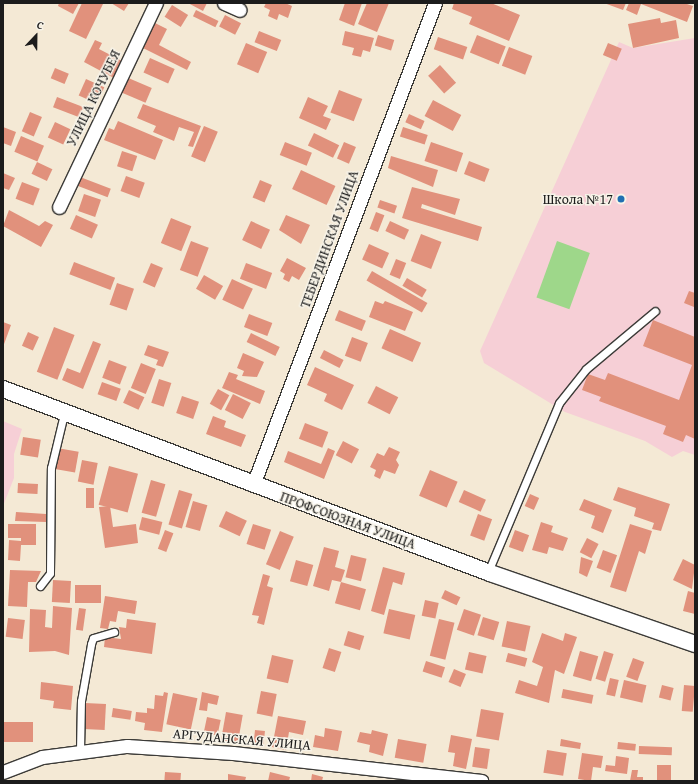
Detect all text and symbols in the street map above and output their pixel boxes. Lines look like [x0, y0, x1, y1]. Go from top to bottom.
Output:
north arrow [16, 16, 56, 56]
text: С [35, 16, 46, 33]
street label: УЛИЦА КОЧУБЕЯ [62, 47, 124, 149]
street label: ТЕБЕРДИНСКАЯ УЛИЦА [296, 168, 362, 310]
place label: Школа №17 [543, 191, 613, 207]
marker: Школа №17 [616, 194, 626, 204]
street label: ПРОФСОЮЗНАЯ УЛИЦА [278, 488, 418, 552]
street label: АРГУДАНСКАЯ УЛИЦА [172, 725, 312, 753]

